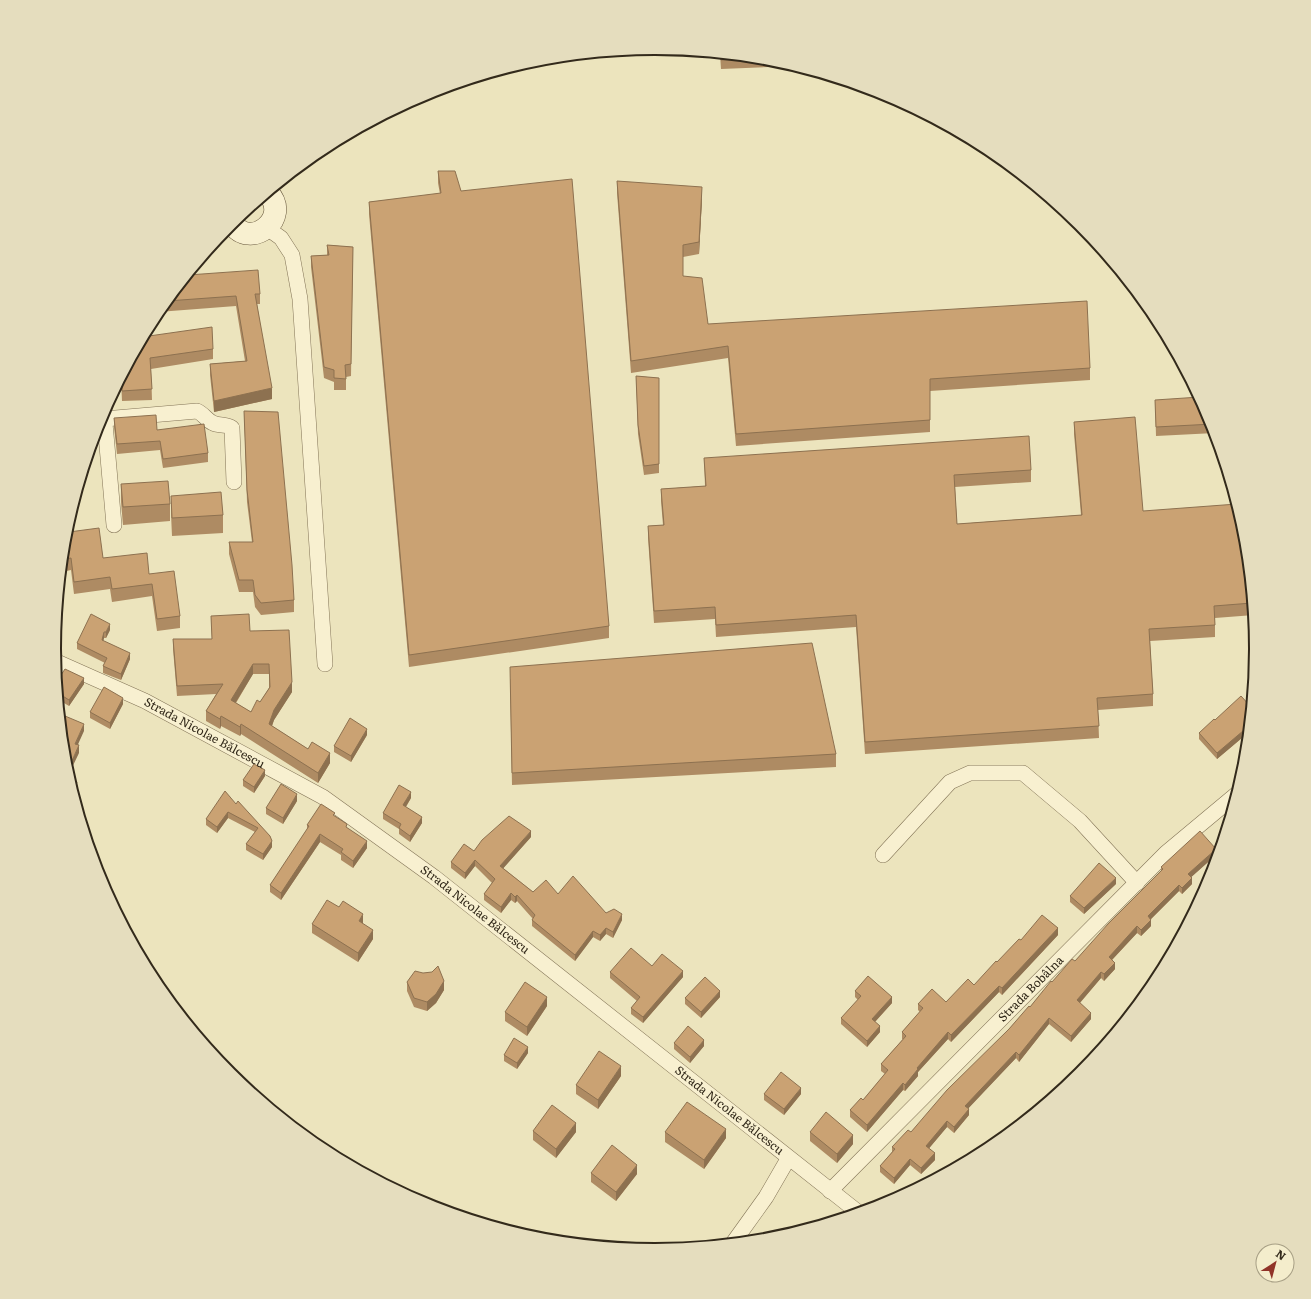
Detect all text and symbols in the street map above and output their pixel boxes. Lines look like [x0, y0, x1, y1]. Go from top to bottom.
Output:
street label: Strada Nicolae Bălcescu [141, 692, 269, 772]
street label: Strada Nicolae Bălcescu [417, 860, 535, 958]
street label: Strada Bobâlna [993, 951, 1068, 1025]
street label: Strada Nicolae Bălcescu [671, 1061, 789, 1159]
north arrow [1255, 1243, 1295, 1283]
text: N [1273, 1245, 1290, 1263]

